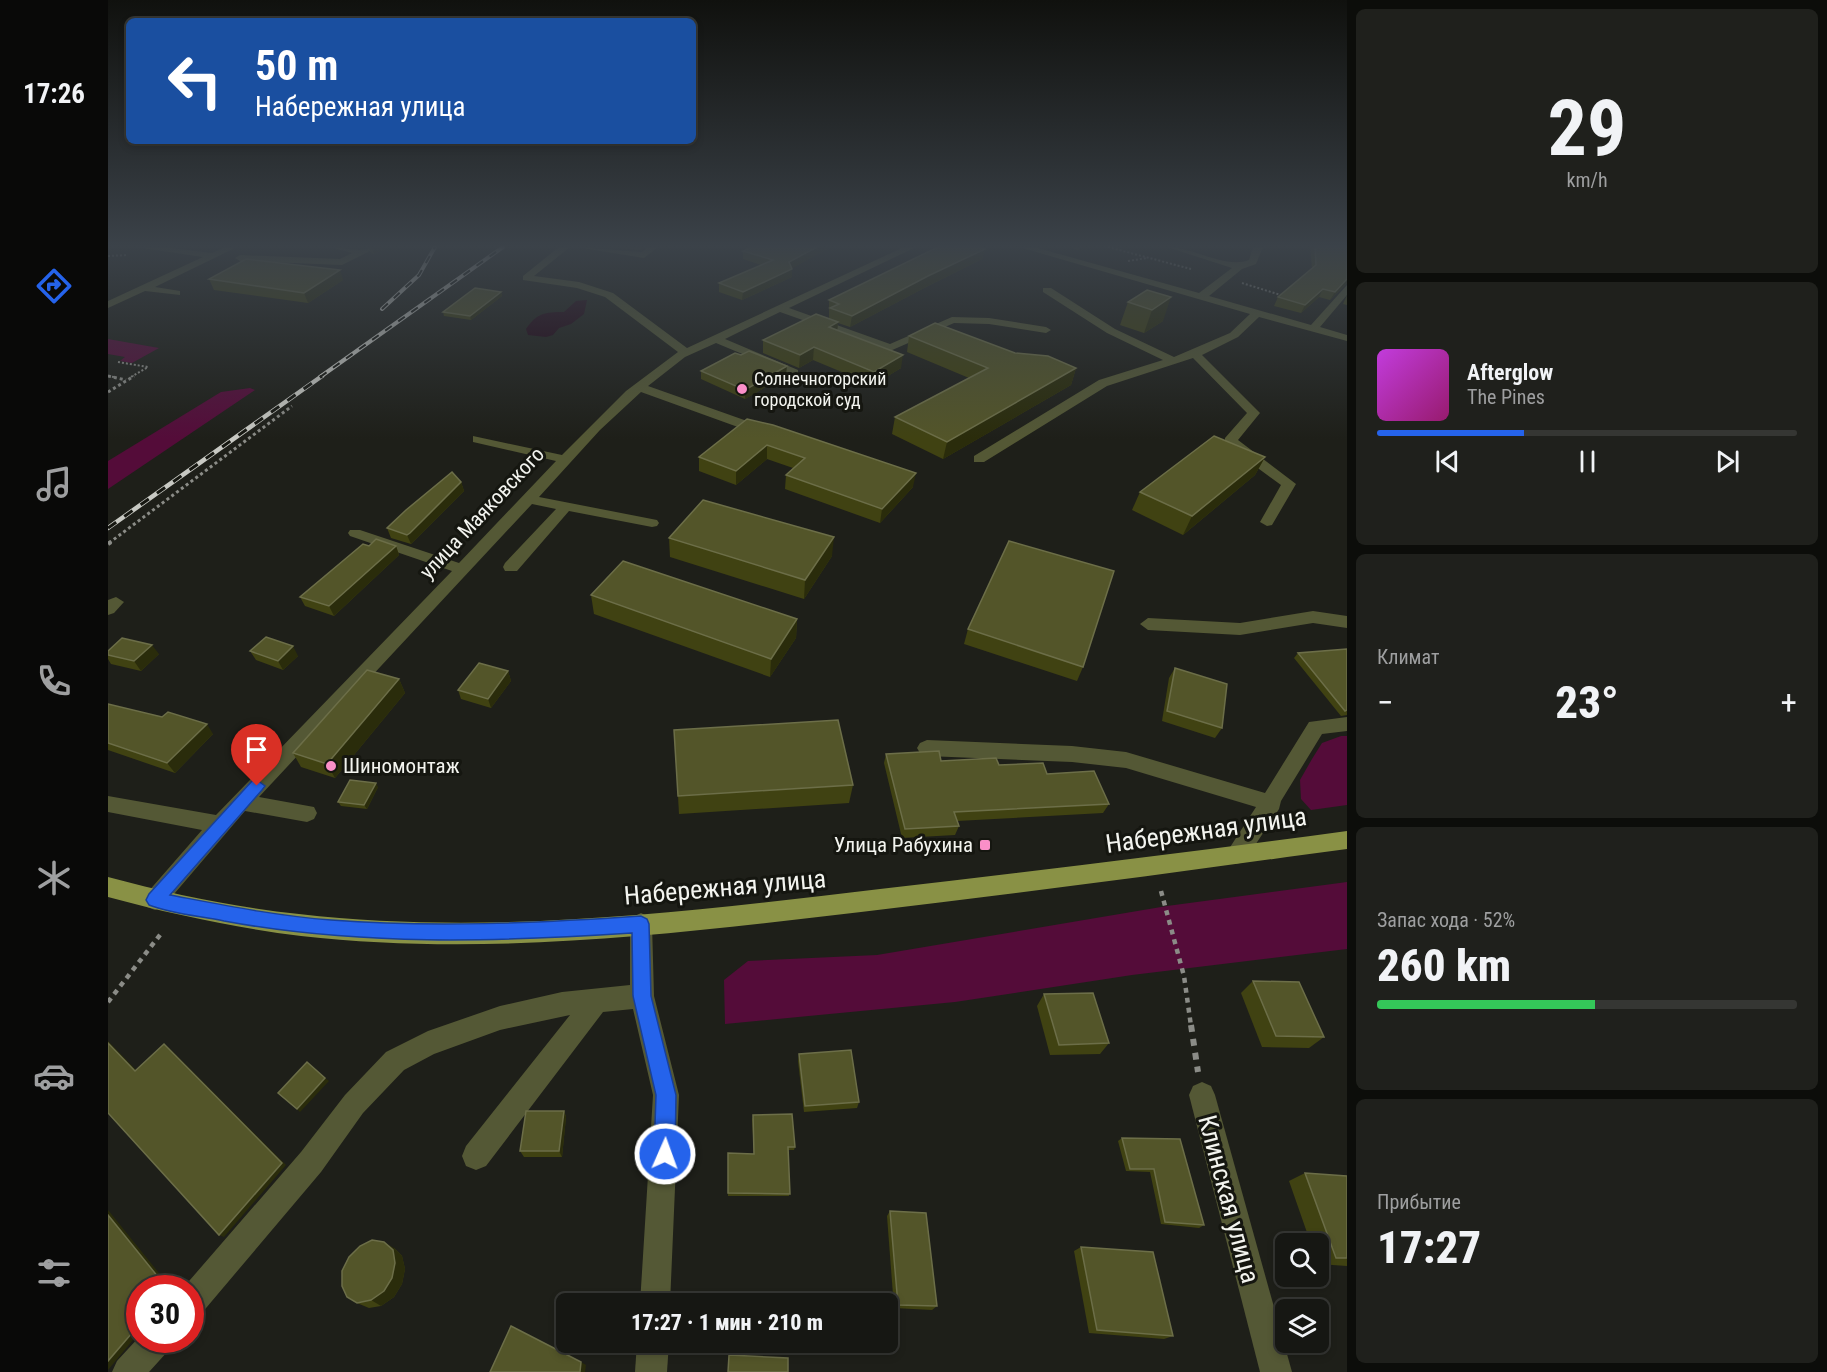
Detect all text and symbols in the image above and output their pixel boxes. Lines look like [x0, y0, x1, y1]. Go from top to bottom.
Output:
text: 50 m [255, 41, 338, 90]
icon: left [156, 42, 234, 120]
text: 17:26 [23, 78, 85, 110]
text: 29 [1548, 83, 1626, 174]
text: Набережная улица [255, 91, 466, 123]
text: km/h [1566, 168, 1608, 192]
icon: directions [33, 265, 75, 307]
text: Afterglow [1467, 360, 1553, 385]
place label: Солнечногорский городской суд [754, 368, 886, 410]
marker: Солнечногорский городской суд [735, 382, 749, 396]
text: The Pines [1467, 385, 1545, 409]
street label: улица Маяковского [415, 442, 549, 584]
icon: previous [1431, 445, 1464, 478]
icon: pause [1571, 445, 1604, 478]
icon: next [1711, 445, 1744, 478]
icon: music [33, 463, 75, 505]
text: Климат [1377, 645, 1439, 669]
icon: phone [33, 660, 75, 702]
text: 23° [1555, 676, 1619, 729]
text: − [1377, 683, 1394, 722]
text: + [1781, 683, 1797, 722]
pin [231, 724, 282, 786]
icon: arrive [240, 733, 273, 766]
place label: Шиномонтаж [343, 754, 460, 778]
marker: Шиномонтаж [324, 759, 338, 773]
street label: Набережная улица [1104, 801, 1308, 859]
place label: Улица Рабухина [834, 833, 973, 857]
marker: Улица Рабухина [978, 838, 992, 852]
icon: climate [33, 857, 75, 899]
street label: Набережная улица [623, 863, 827, 911]
text: Запас хода · 52% [1377, 908, 1515, 932]
text: 260 km [1377, 939, 1511, 992]
icon: car [33, 1055, 75, 1097]
street label: Клинская улица [1192, 1112, 1266, 1286]
position arrow [633, 1122, 697, 1186]
text: Прибытие [1377, 1190, 1461, 1214]
text: 17:27 [1377, 1221, 1481, 1274]
map controls [1275, 1233, 1329, 1353]
button: search [1275, 1233, 1329, 1287]
icon: filters [33, 1252, 75, 1294]
speed limit sign: 30 [126, 1275, 204, 1353]
button: layers [1275, 1299, 1329, 1353]
text: 17:27 · 1 мин · 210 m [631, 1310, 823, 1335]

